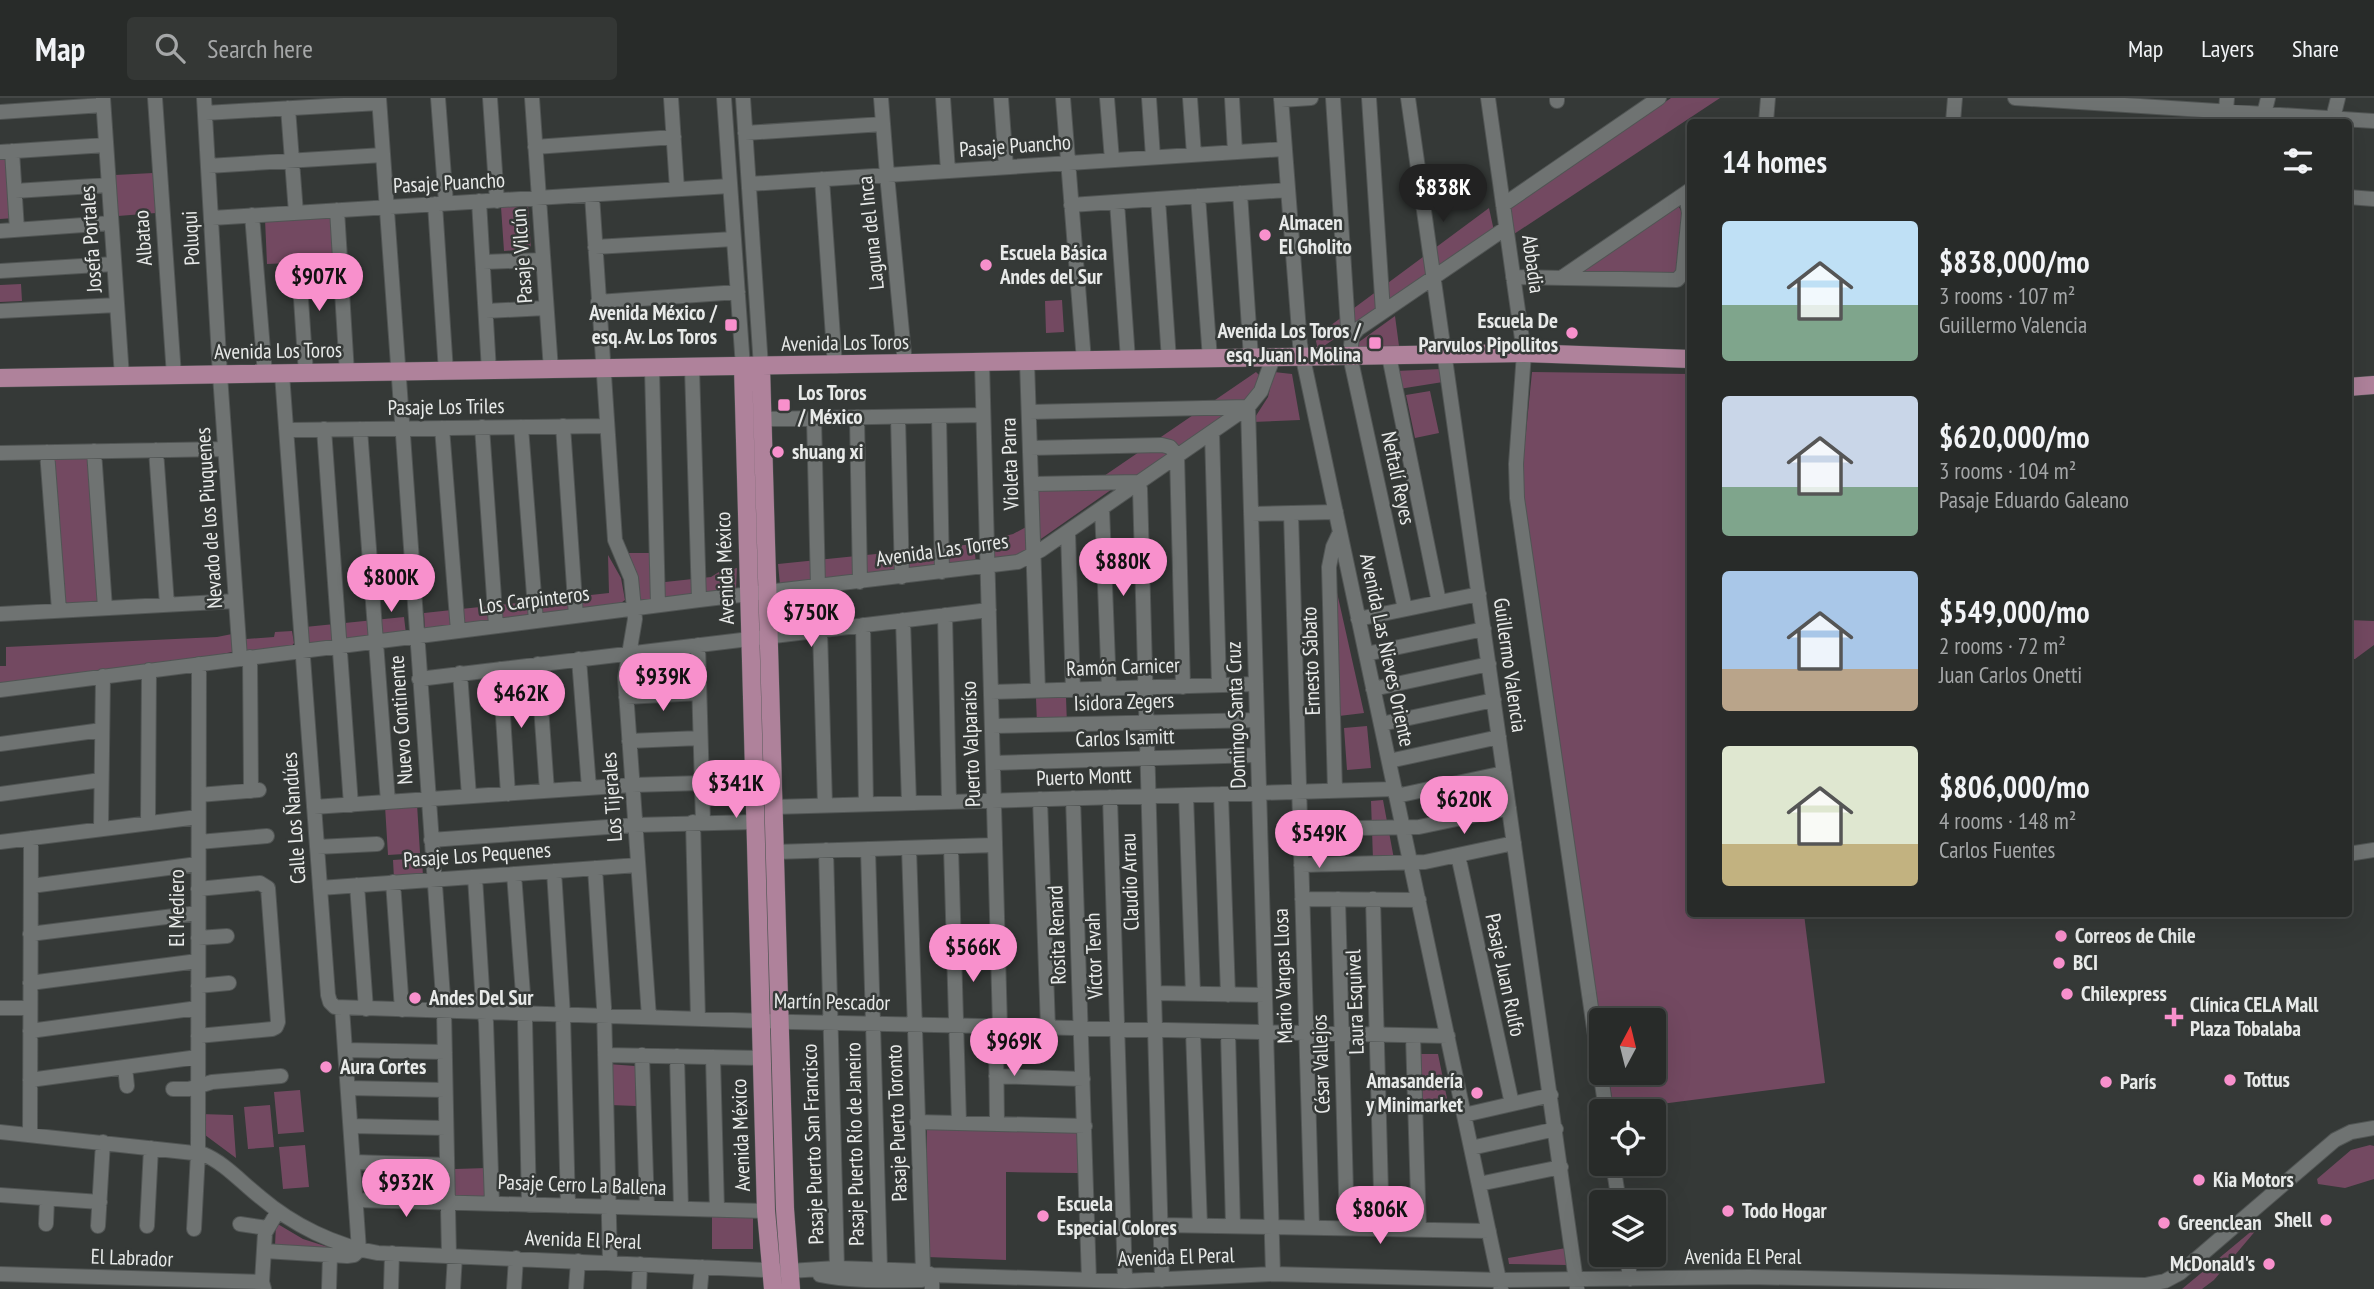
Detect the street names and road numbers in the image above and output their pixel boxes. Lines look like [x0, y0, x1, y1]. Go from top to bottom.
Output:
street label: Pasaje Puancho [958, 128, 1072, 163]
street label: Pasaje Puancho [392, 166, 506, 199]
street label: Laguna del Inca [851, 175, 890, 291]
street label: Josefa Portales [73, 185, 108, 294]
street label: Pasaje Vilcún [505, 208, 538, 304]
street label: Albatao [127, 209, 158, 267]
street label: Poluqui [176, 210, 205, 266]
street label: Abbadia [1516, 233, 1551, 295]
street label: Avenida Los Toros [781, 328, 909, 357]
street label: Avenida Los Toros [214, 336, 342, 365]
street label: Pasaje Los Triles [387, 392, 505, 421]
street label: Violeta Parra [994, 417, 1025, 512]
street label: Nevado de los Piuquenes [189, 427, 228, 610]
street label: Neftalí Reyes [1375, 429, 1422, 527]
street label: Avenida México [709, 511, 740, 625]
street label: Avenida Las Torres [874, 527, 1010, 572]
street label: Avenida Las Nieves Oriente [1354, 551, 1421, 749]
street label: Los Carpinteros [477, 579, 591, 620]
street label: Guillermo Valencia [1488, 596, 1533, 734]
street label: Ernesto Sábato [1295, 606, 1326, 716]
street label: Domingo Santa Cruz [1219, 641, 1252, 789]
street label: Ramón Carnicer [1066, 651, 1181, 682]
street label: Nuevo Continente [383, 655, 418, 786]
street label: Puerto Valparaíso [955, 681, 986, 808]
street label: Isidora Zegers [1073, 686, 1175, 717]
street label: Carlos Isamitt [1075, 722, 1175, 753]
street label: Calle Los Ñandúes [275, 751, 312, 885]
street label: Los Tijerales [595, 751, 628, 843]
street label: Puerto Montt [1036, 761, 1132, 792]
street label: Claudio Arrau [1114, 833, 1145, 931]
street label: Pasaje Los Pequenes [402, 836, 552, 873]
street label: El Mediero [163, 869, 190, 947]
street label: Rosita Renard [1041, 885, 1072, 985]
street label: Mario Vargas Llosa [1267, 908, 1298, 1044]
street label: Pasaje Juan Rulfo [1479, 911, 1532, 1039]
street label: Víctor Tevah [1078, 912, 1109, 1001]
street label: Laura Esquivel [1339, 949, 1370, 1055]
street label: Martín Pescador [774, 987, 891, 1016]
street label: César Vallejos [1305, 1014, 1336, 1114]
street label: Pasaje Puerto Río de Janeiro [839, 1042, 870, 1246]
street label: Pasaje Puerto San Francisco [796, 1043, 829, 1245]
street label: Pasaje Puerto Toronto [880, 1044, 913, 1202]
street label: Avenida México [725, 1078, 756, 1192]
street label: Pasaje Cerro La Ballena [497, 1168, 667, 1201]
street label: Avenida El Peral [524, 1224, 642, 1255]
street label: Avenida El Peral [1117, 1241, 1235, 1272]
street label: El Labrador [90, 1243, 174, 1272]
street label: Avenida El Peral [1685, 1243, 1801, 1270]

